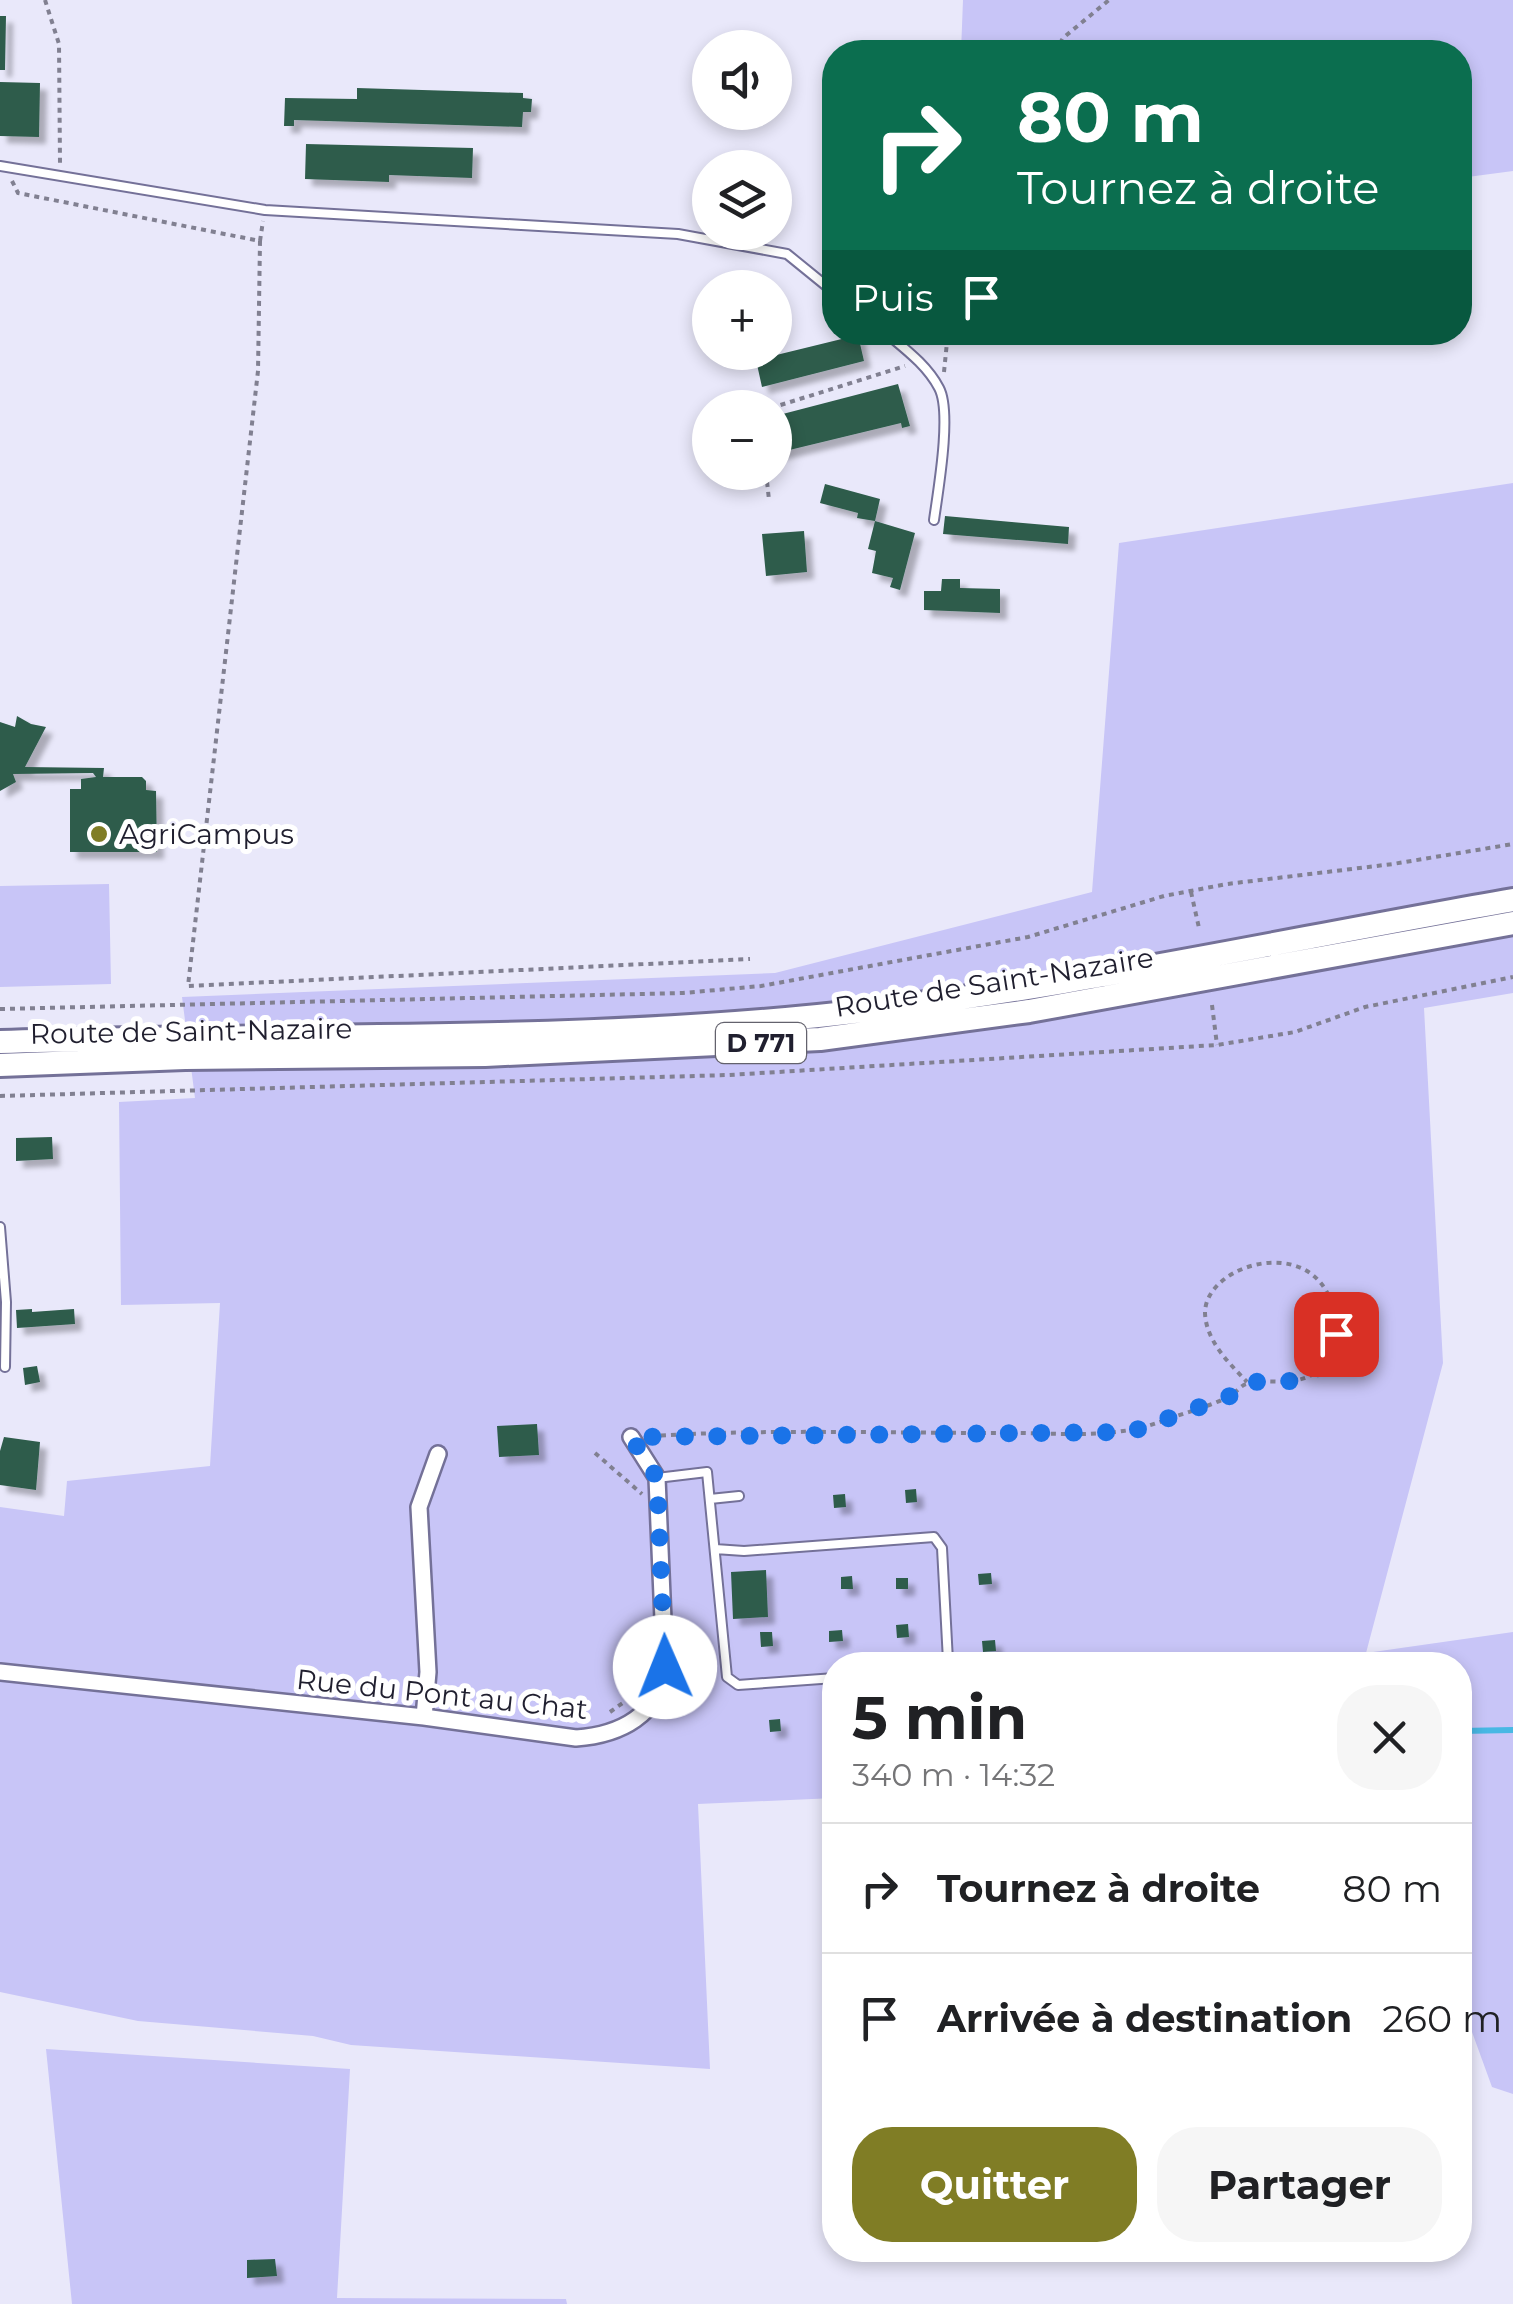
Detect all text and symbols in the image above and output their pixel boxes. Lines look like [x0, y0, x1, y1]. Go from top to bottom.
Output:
map controls [692, 30, 792, 490]
button: sound [692, 30, 792, 130]
text: 80 m [1017, 74, 1204, 160]
icon: right [852, 80, 982, 210]
button: layers [692, 150, 792, 250]
text: Tournez à droite [1017, 160, 1380, 215]
button: + [692, 270, 792, 370]
icon: arrive [954, 270, 1009, 325]
text: Puis [852, 274, 934, 321]
button: − [692, 390, 792, 490]
place label: AgriCampus [119, 817, 294, 851]
marker: AgriCampus [88, 823, 110, 845]
street label: Route de Saint-Nazaire [832, 940, 1156, 1024]
street label: Route de Saint-Nazaire [30, 1011, 352, 1051]
road number: D 771 [716, 1023, 806, 1063]
pin [1294, 1292, 1379, 1377]
icon: arrive [1309, 1307, 1364, 1362]
position arrow [613, 1615, 717, 1719]
street label: Rue du Pont au Chat [295, 1662, 589, 1726]
text: 5 min [852, 1681, 1027, 1754]
button: close [1337, 1685, 1442, 1790]
text: 340 m · 14:32 [852, 1755, 1055, 1794]
icon: right [852, 1861, 907, 1916]
text: Tournez à droite [937, 1865, 1260, 1912]
text: 80 m [1342, 1865, 1442, 1912]
icon: arrive [852, 1991, 907, 2046]
text: Arrivée à destination [937, 1995, 1352, 2042]
text: 260 m [1382, 1995, 1502, 2042]
button: Quitter [852, 2127, 1137, 2242]
button: Partager [1157, 2127, 1442, 2242]

